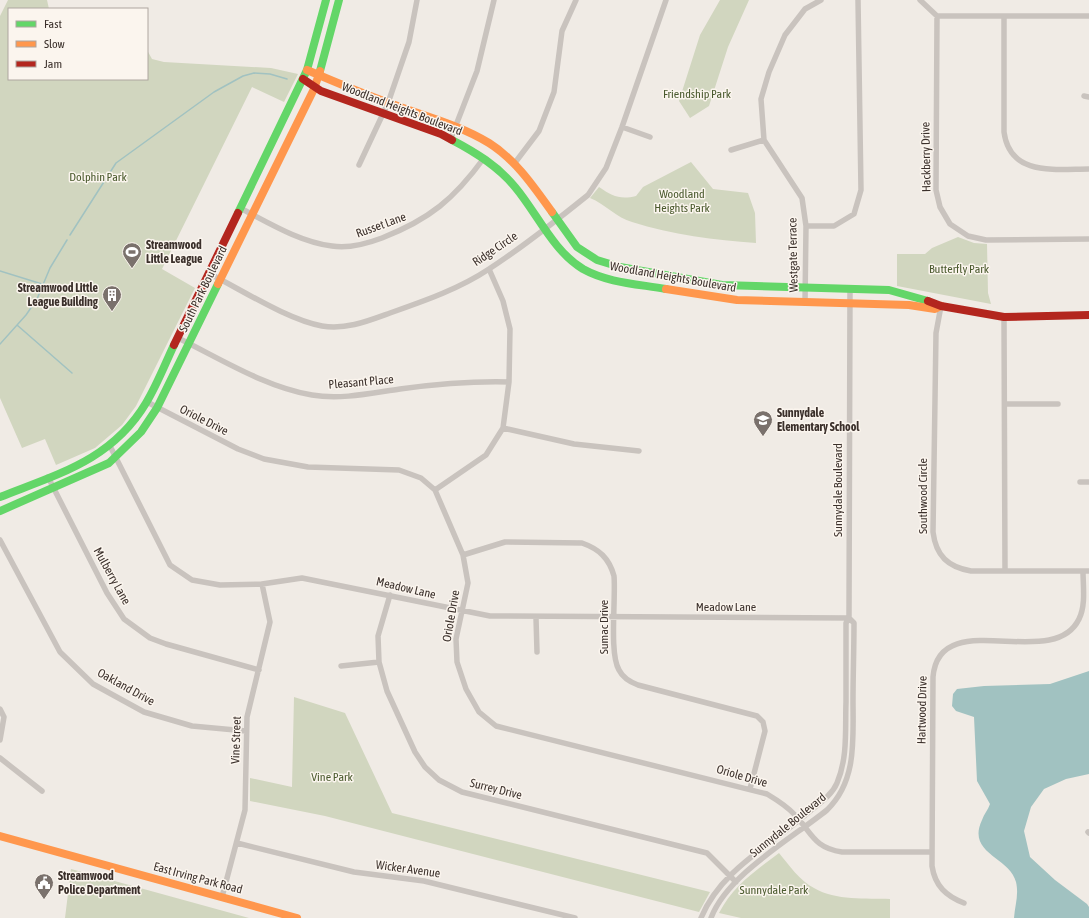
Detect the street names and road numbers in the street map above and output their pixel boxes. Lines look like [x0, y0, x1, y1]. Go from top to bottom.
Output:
street label: Woodland Heights Boulevard [340, 80, 464, 138]
street label: Hackberry Drive [918, 122, 934, 192]
street label: Russet Lane [354, 209, 408, 241]
street label: Westgate Terrace [785, 218, 801, 292]
street label: Ridge Circle [470, 229, 520, 269]
street label: South Park Boulevard [176, 244, 230, 334]
street label: Woodland Heights Boulevard [609, 259, 737, 295]
street label: Pleasant Place [328, 372, 394, 392]
street label: Oriole Drive [177, 402, 231, 438]
street label: Sunnydale Boulevard [831, 443, 845, 537]
street label: Southwood Circle [916, 458, 930, 534]
street label: Mulberry Lane [91, 545, 133, 607]
street label: Meadow Lane [375, 574, 437, 602]
street label: Oriole Drive [440, 589, 462, 643]
street label: Sumac Drive [597, 600, 611, 654]
street label: Meadow Lane [696, 600, 756, 614]
street label: Oakland Drive [95, 666, 157, 708]
street label: Hartwood Drive [914, 676, 930, 744]
street label: Vine Street [228, 715, 244, 764]
street label: Oriole Drive [715, 762, 769, 790]
street label: Surrey Drive [469, 776, 523, 802]
street label: Sunnydale Boulevard [747, 790, 829, 860]
street label: Wicker Avenue [375, 858, 441, 880]
street label: East Irving Park Road [152, 859, 244, 897]

